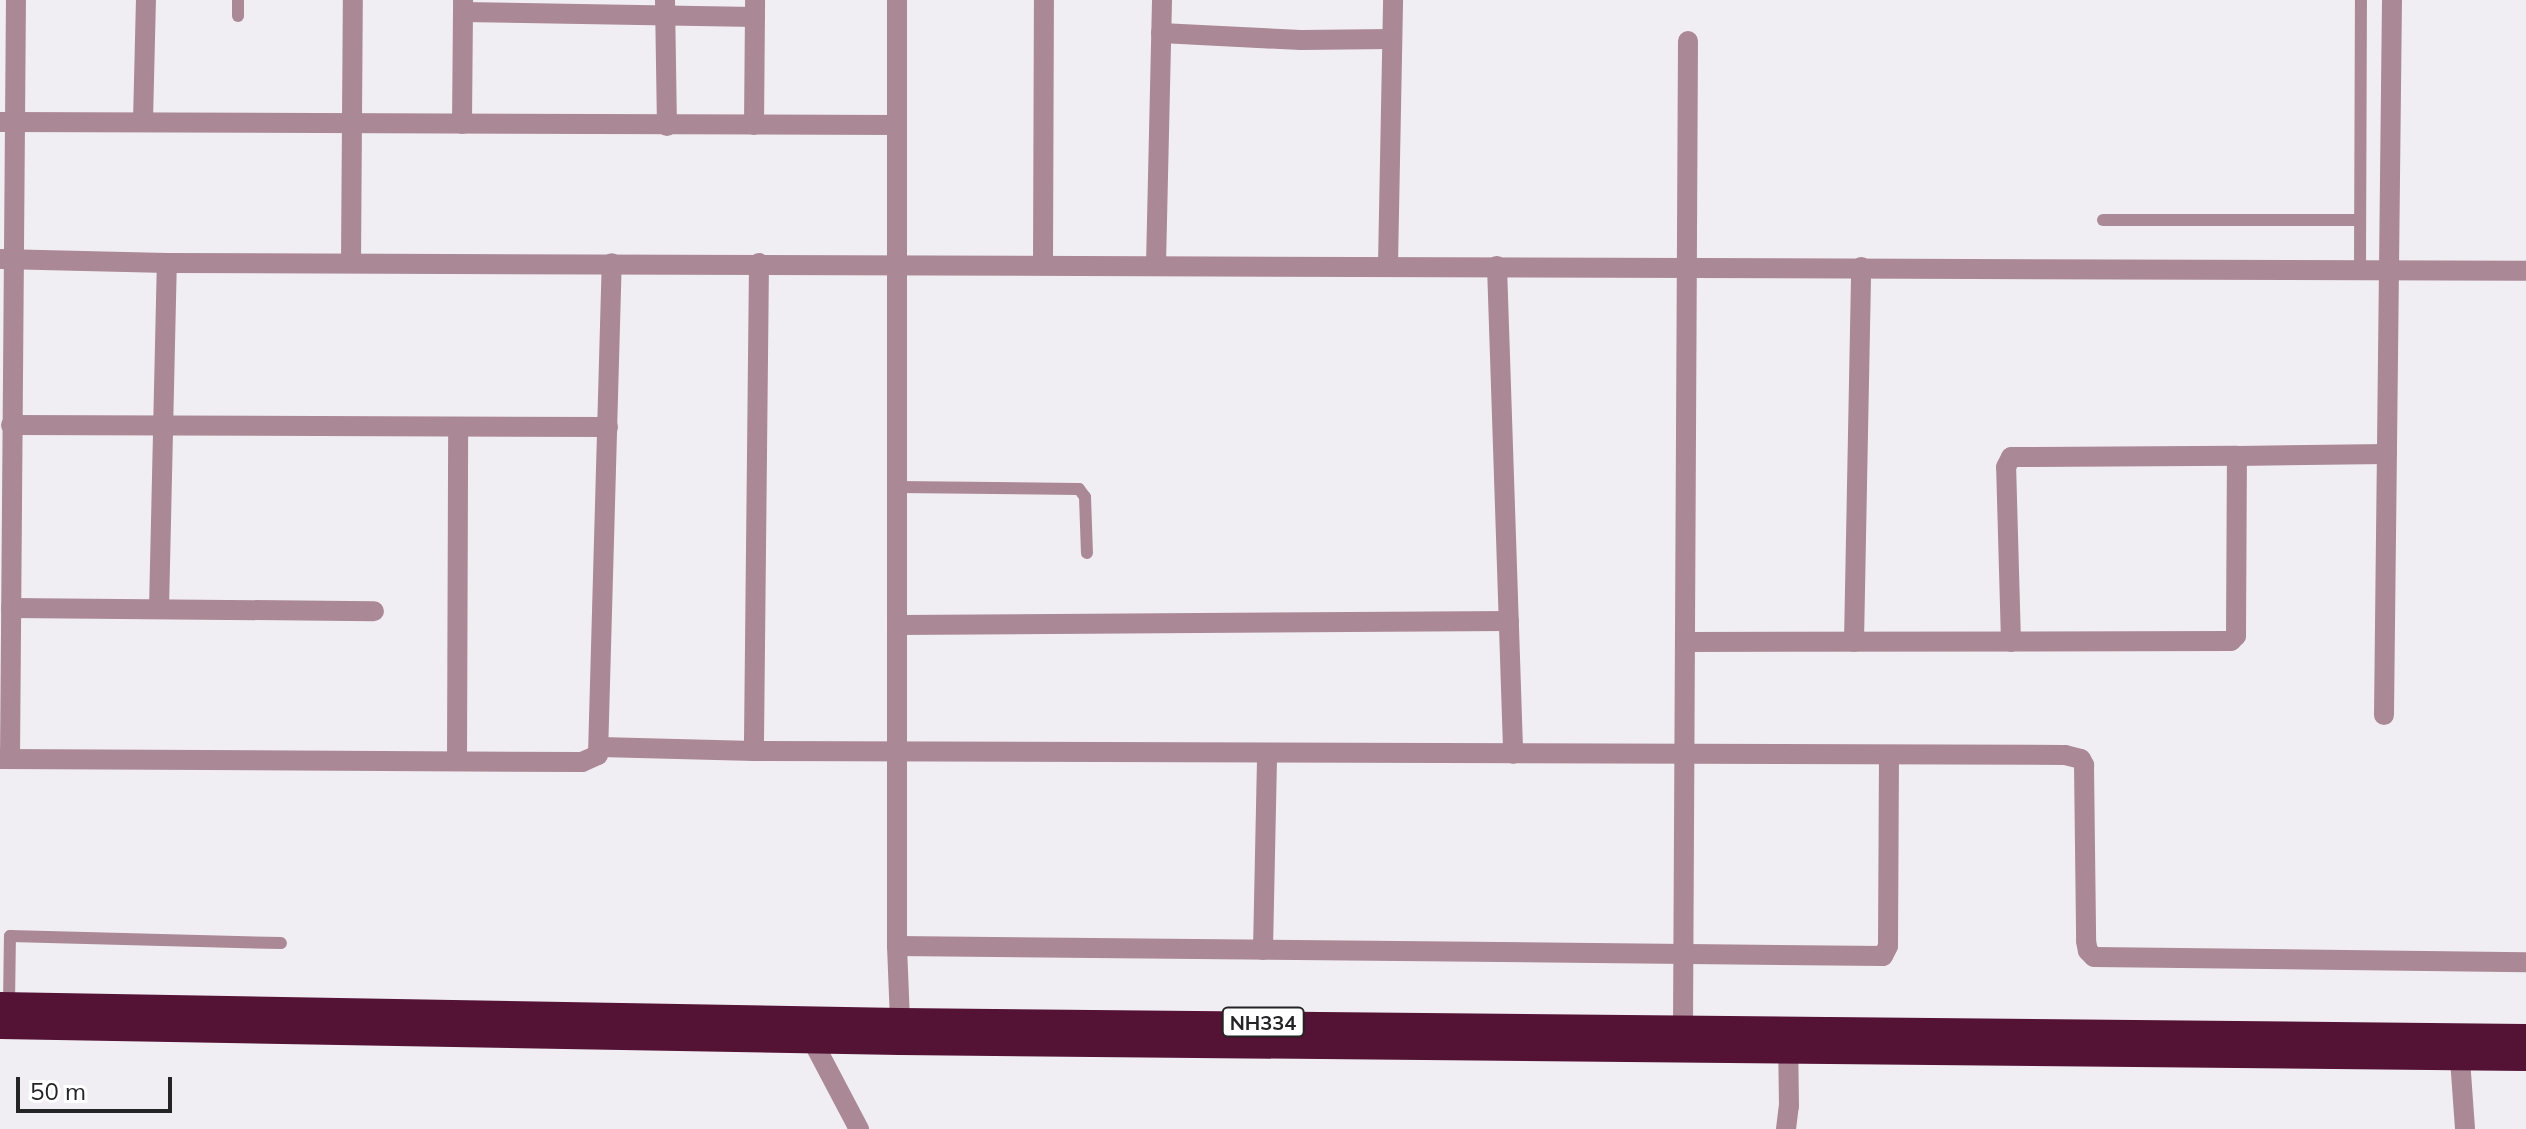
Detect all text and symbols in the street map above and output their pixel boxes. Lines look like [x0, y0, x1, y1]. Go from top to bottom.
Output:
road number: NH334 [1221, 1006, 1305, 1038]
scale bar [20, 1061, 176, 1111]
text: 50 m [30, 1076, 86, 1106]

